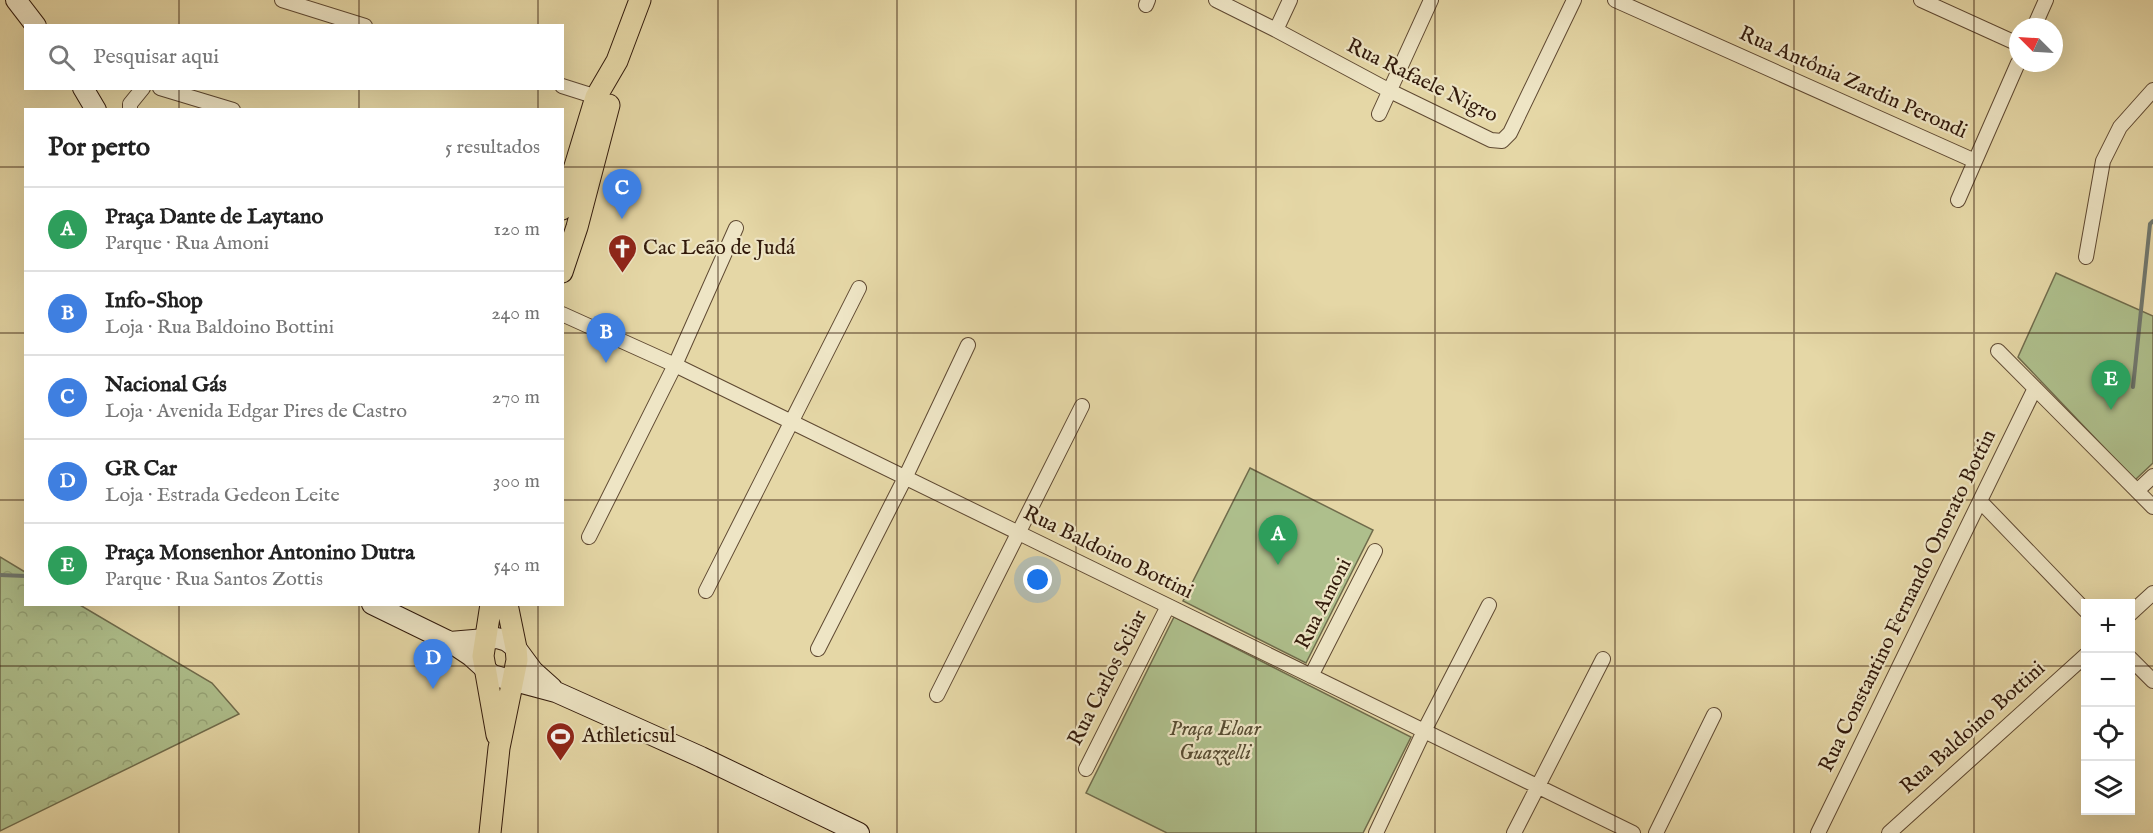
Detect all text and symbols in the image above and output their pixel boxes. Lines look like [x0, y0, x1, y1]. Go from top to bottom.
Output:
north arrow [2009, 18, 2063, 72]
street label: Rua Antônia Zardin Perondi [1735, 20, 1971, 146]
search box [24, 24, 564, 90]
street label: Rua Rafaele Nigro [1342, 33, 1502, 129]
icon: search [45, 41, 78, 74]
text: Pesquisar aqui [93, 43, 219, 71]
text: Por perto [48, 131, 150, 164]
text: 5 resultados [445, 135, 540, 160]
pin: C [602, 170, 642, 219]
text: Praça Dante de Laytano [105, 203, 323, 231]
text: A [61, 217, 74, 242]
text: 120 m [494, 217, 540, 242]
text: Parque · Rua Amoni [105, 231, 269, 256]
church icon: Cac Leão de Judá [606, 232, 638, 274]
place label: Cac Leão de Judá [643, 235, 796, 262]
text: Info-Shop [105, 287, 203, 315]
text: B [61, 301, 74, 326]
text: 240 m [491, 301, 540, 326]
pin: B [586, 314, 626, 363]
text: Loja · Rua Baldoino Bottini [105, 315, 334, 340]
pin: E [2092, 360, 2130, 410]
text: Nacional Gás [105, 371, 227, 399]
text: C [60, 385, 75, 410]
text: 270 m [492, 385, 540, 410]
text: Loja · Avenida Edgar Pires de Castro [105, 399, 407, 424]
street label: Rua Constantino Fernando Onorato Bottin [1813, 425, 2003, 777]
text: GR Car [105, 455, 177, 483]
text: D [59, 469, 76, 494]
text: 300 m [493, 469, 540, 494]
text: Loja · Estrada Gedeon Leite [105, 483, 340, 508]
street label: Rua Baldoino Bottini [1018, 500, 1198, 606]
pin: A [1258, 516, 1298, 565]
text: Praça Monsenhor Antonino Dutra [105, 539, 415, 567]
text: E [61, 553, 74, 578]
text: 540 m [493, 553, 540, 578]
street label: Rua Amoni [1290, 554, 1358, 654]
your location [1023, 565, 1052, 594]
text: Parque · Rua Santos Zottis [105, 567, 323, 592]
map controls [2081, 599, 2135, 815]
button: + [2081, 599, 2135, 653]
street label: Rua Carlos Scliar [1062, 605, 1154, 751]
pin: D [414, 640, 452, 689]
button: − [2081, 653, 2135, 707]
street label: Rua Baldoino Bottini [1895, 656, 2051, 800]
button: locate [2081, 707, 2135, 761]
park label: Praça Eloar Guazzelli [1169, 716, 1262, 767]
sports icon: Athleticsul [545, 720, 577, 762]
place label: Athleticsul [581, 723, 676, 750]
button: layers [2081, 761, 2135, 815]

